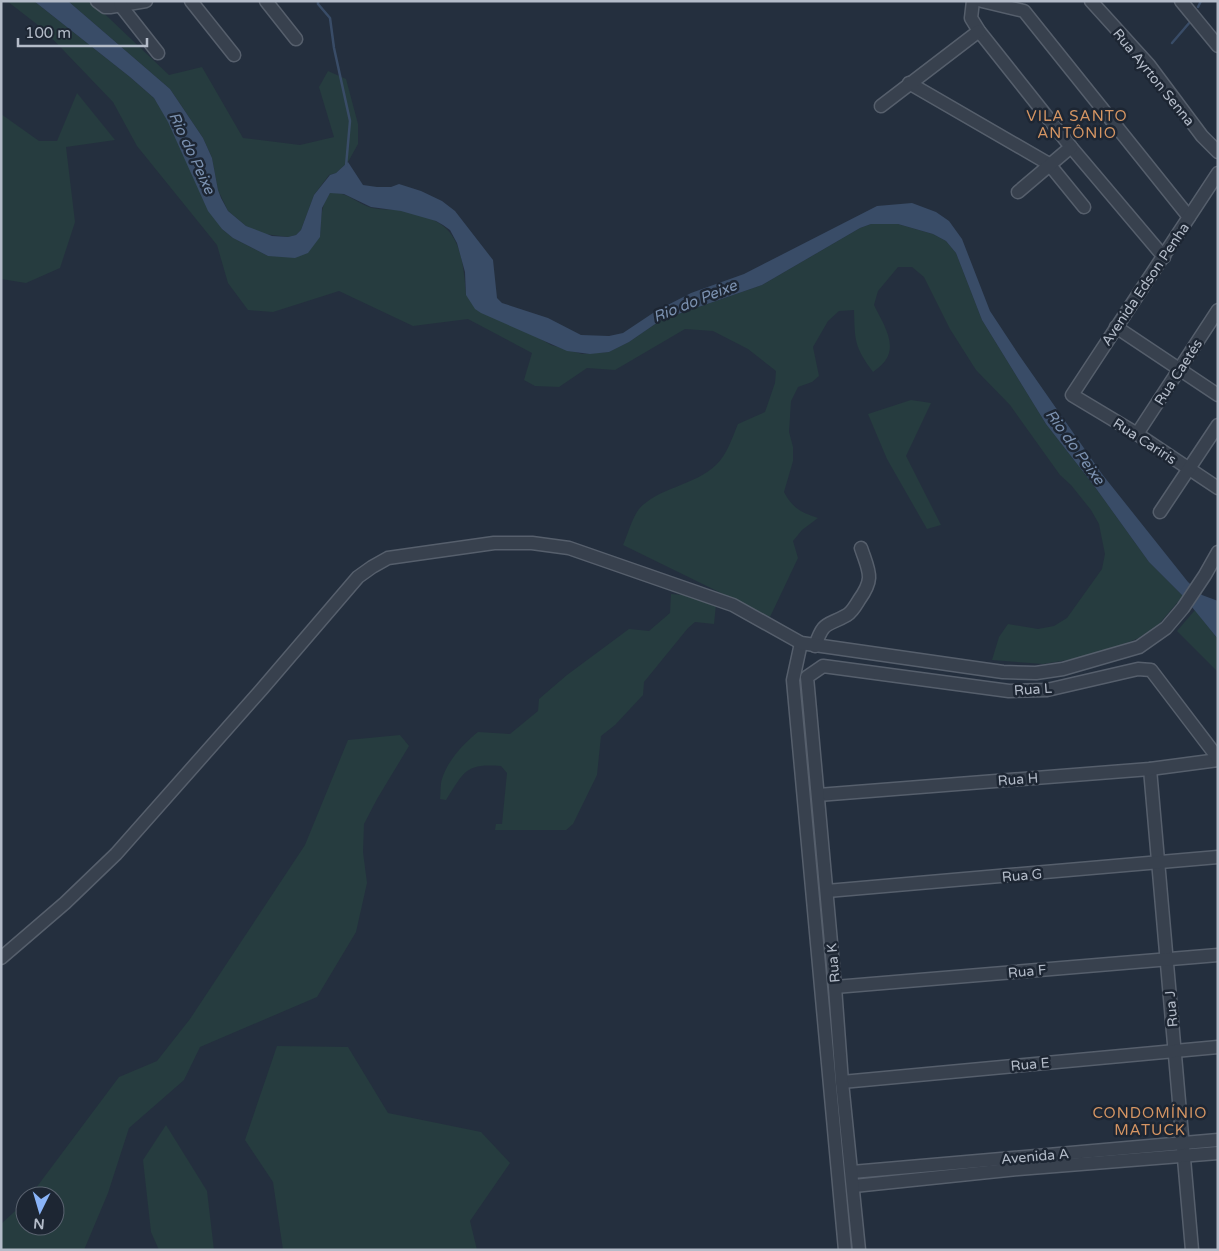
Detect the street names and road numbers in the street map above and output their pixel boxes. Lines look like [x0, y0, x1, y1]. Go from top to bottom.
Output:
street label: Rua Ayrton Senna [1109, 25, 1198, 129]
street label: Avenida Edson Penha [1098, 220, 1193, 349]
street label: Rua Caetés [1151, 336, 1206, 409]
street label: Rua Cariris [1110, 415, 1180, 468]
street label: Rua L [1013, 680, 1053, 699]
street label: Rua H [997, 770, 1039, 789]
street label: Rua G [1001, 865, 1043, 886]
street label: Rua K [823, 943, 844, 983]
street label: Rua F [1007, 961, 1047, 982]
street label: Rua J [1161, 990, 1182, 1028]
street label: Rua E [1010, 1054, 1050, 1075]
street label: Avenida A [1000, 1145, 1070, 1168]

